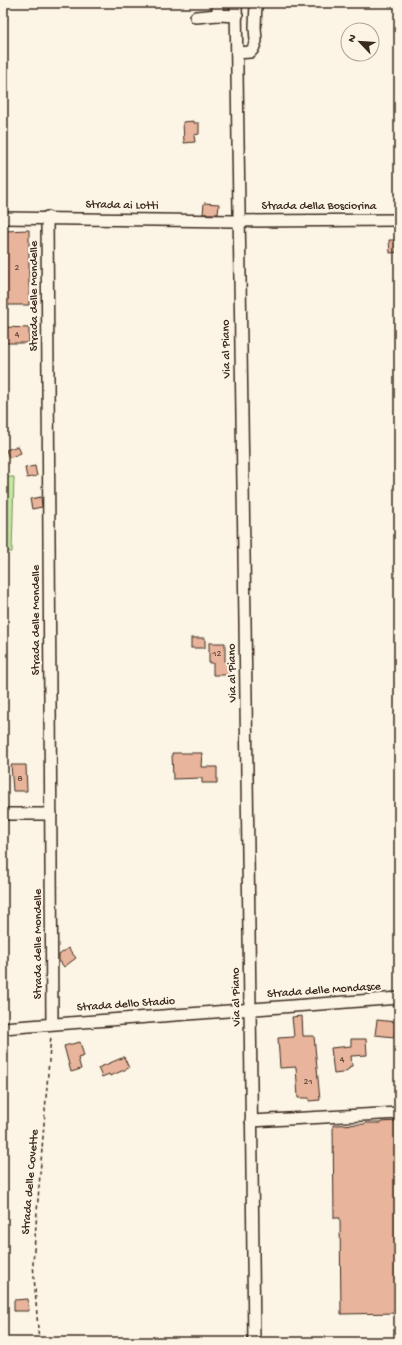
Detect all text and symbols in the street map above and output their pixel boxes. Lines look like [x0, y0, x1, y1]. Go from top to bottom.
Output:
north arrow [340, 22, 380, 62]
text: N [346, 33, 360, 44]
street label: Strada ai Lotti [85, 198, 159, 214]
street label: Strada della Bosciorina [262, 200, 377, 214]
street label: Strada delle Mondelle [28, 240, 42, 351]
house number: 2 [15, 262, 20, 274]
street label: Via al Piano [219, 320, 235, 379]
house number: 4 [15, 329, 20, 341]
street label: Strada delle Mondelle [30, 564, 44, 675]
street label: Via al Piano [225, 644, 241, 703]
house number: 12 [212, 648, 222, 660]
house number: 8 [17, 773, 23, 785]
street label: Strada delle Mondelle [32, 888, 46, 999]
street label: Via al Piano [229, 968, 245, 1027]
street label: Strada delle Mondasce [267, 980, 382, 1002]
street label: Strada dello Stadio [76, 995, 176, 1015]
house number: 4 [340, 1054, 345, 1066]
house number: 21 [304, 1076, 312, 1088]
street label: Strada delle Covette [19, 1128, 43, 1235]

